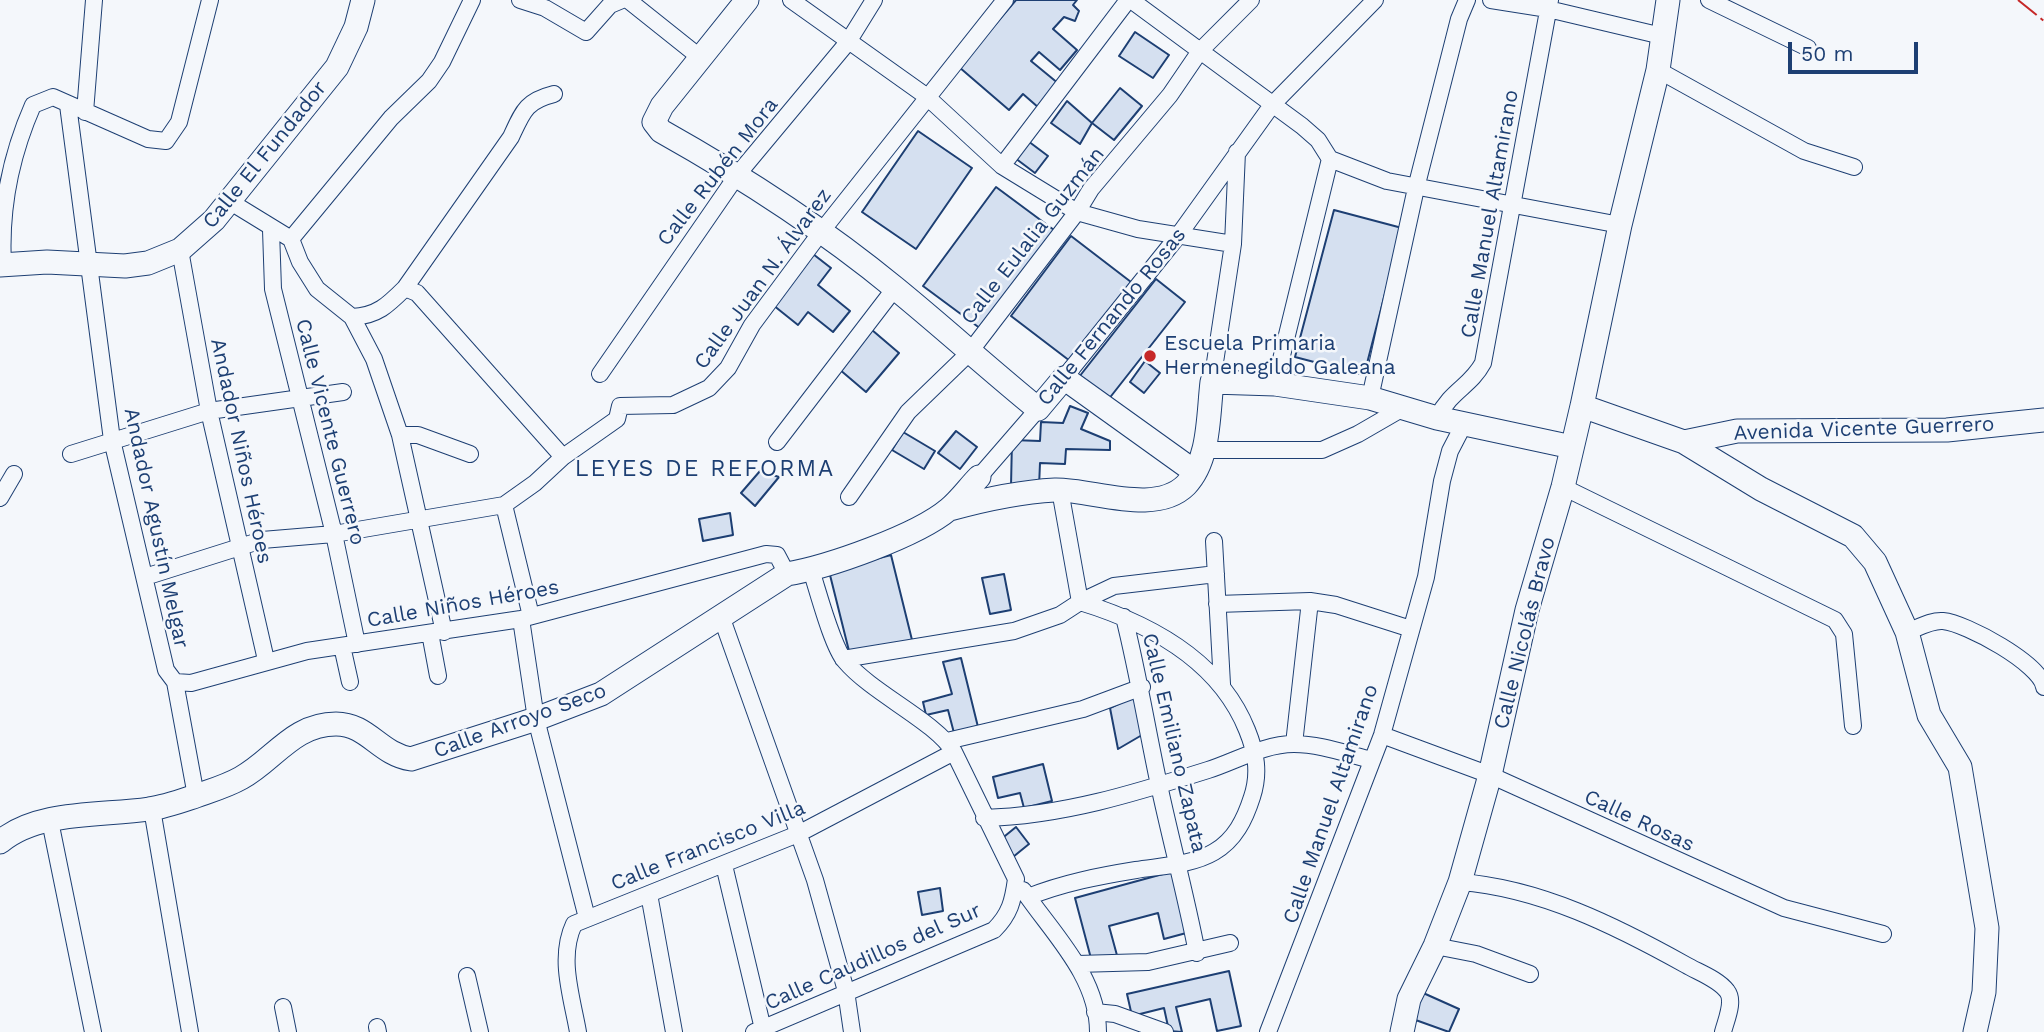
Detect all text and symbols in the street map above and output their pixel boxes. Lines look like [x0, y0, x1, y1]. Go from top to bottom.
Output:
scale bar [1792, 28, 1922, 72]
text: 50 m [1801, 41, 1853, 66]
street label: Calle El Fundador [198, 76, 332, 234]
street label: Calle Manuel Altamirano [1456, 88, 1524, 340]
street label: Calle Rubén Mora [652, 93, 784, 251]
street label: Calle Eulalia Guzmán [956, 142, 1110, 330]
street label: Calle Juan N. Álvarez [689, 184, 837, 374]
street label: Calle Fernando Rosas [1032, 223, 1192, 411]
street label: Calle Vicente Guerrero [290, 316, 370, 548]
place label: Escuela Primaria Hermenegildo Galeana [1164, 331, 1396, 381]
street label: Andador Niños Héroes [205, 336, 277, 566]
marker: Escuela Primaria Hermenegildo Galeana [1142, 348, 1158, 364]
street label: Andador Agustín Melgar [118, 406, 194, 650]
street label: Avenida Vicente Guerrero [1733, 412, 1995, 446]
district label: LEYES DE REFORMA [577, 455, 833, 483]
street label: Calle Nicolás Bravo [1489, 534, 1561, 732]
street label: Calle Niños Héroes [365, 575, 561, 633]
street label: Calle Emiliano Zapata [1136, 631, 1212, 855]
street label: Calle Arroyo Seco [430, 678, 610, 764]
street label: Calle Manuel Altamirano [1278, 681, 1384, 927]
street label: Calle Rosas [1580, 785, 1698, 857]
street label: Calle Francisco Villa [607, 795, 809, 897]
street label: Calle Caudillos del Sur [761, 898, 985, 1016]

